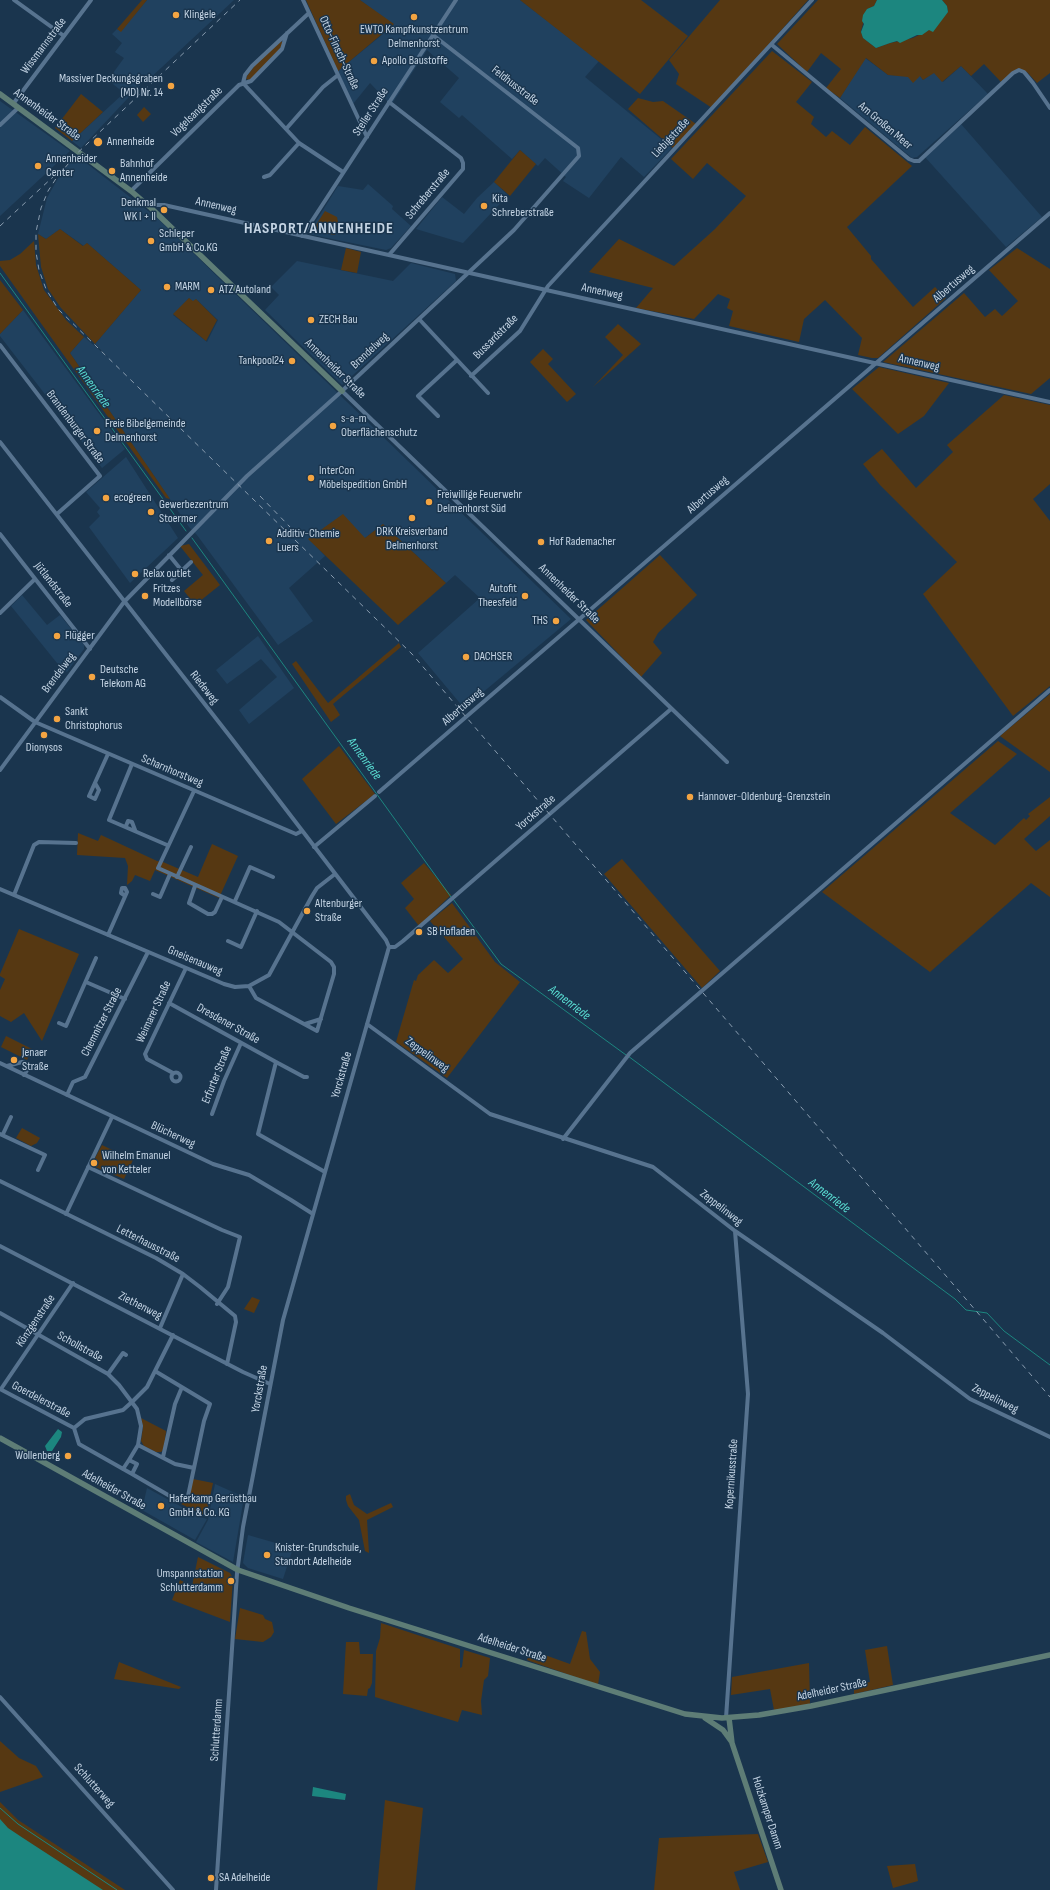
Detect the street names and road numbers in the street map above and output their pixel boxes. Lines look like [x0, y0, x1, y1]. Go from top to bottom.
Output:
street label: Otto-Finsch-Straße [316, 14, 362, 92]
street label: Wissmannstraße [18, 15, 70, 77]
street label: Feldhusstraße [488, 63, 542, 109]
street label: Vogelsangstraße [168, 84, 226, 140]
street label: Steller Straße [350, 85, 392, 139]
street label: Annenheider Straße [11, 86, 83, 144]
street label: Am Großen Meer [855, 99, 915, 153]
street label: Liebigstraße [649, 115, 693, 161]
street label: Schreberstraße [403, 166, 453, 222]
street label: Annenweg [194, 194, 238, 218]
street label: Albertusweg [930, 262, 978, 306]
street label: Annenweg [580, 281, 624, 303]
street label: Bussardstraße [471, 312, 521, 362]
street label: Brendelweg [348, 330, 392, 372]
street label: Annenheider Straße [301, 336, 369, 402]
street label: Annenweg [897, 351, 941, 375]
street label: Brandenburger Straße [43, 388, 107, 466]
street label: Albertusweg [684, 473, 732, 517]
street label: Jütlandstraße [31, 559, 75, 611]
street label: Annenheider Straße [535, 561, 603, 627]
street label: Brendelweg [39, 650, 79, 696]
street label: Riedeweg [186, 668, 222, 708]
street label: Albertusweg [439, 685, 487, 729]
street label: Scharnhorstweg [139, 751, 205, 791]
street label: Yorckstraße [513, 792, 559, 834]
street label: Gneisenauweg [165, 943, 225, 979]
street label: Weimarer Straße [133, 979, 175, 1045]
street label: Chemnitzer Straße [78, 985, 126, 1059]
street label: Dresdener Straße [194, 1001, 262, 1047]
street label: Zeppelinweg [402, 1034, 452, 1076]
street label: Erfurter Straße [199, 1044, 235, 1106]
street label: Yorckstraße [329, 1050, 355, 1100]
street label: Blücherweg [149, 1118, 197, 1152]
street label: Zeppelinweg [697, 1187, 745, 1229]
street label: Letterhausstraße [114, 1222, 182, 1266]
street label: Ziethenweg [116, 1289, 164, 1323]
street label: Könzgenstraße [13, 1292, 59, 1350]
street label: Schollstraße [55, 1329, 105, 1365]
street label: Yorckstraße [249, 1364, 271, 1414]
street label: Goerdelerstraße [9, 1378, 73, 1422]
street label: Zeppelinweg [969, 1381, 1021, 1417]
street label: Kopernikusstraße [722, 1438, 742, 1510]
street label: Adelheider Straße [79, 1467, 149, 1513]
street label: Adelheider Straße [476, 1630, 548, 1666]
street label: Adelheider Straße [796, 1676, 868, 1704]
street label: Schlutterdamm [208, 1698, 226, 1762]
street label: Schlutterweg [70, 1761, 118, 1811]
street label: Holzkamper Damm [748, 1775, 786, 1851]

